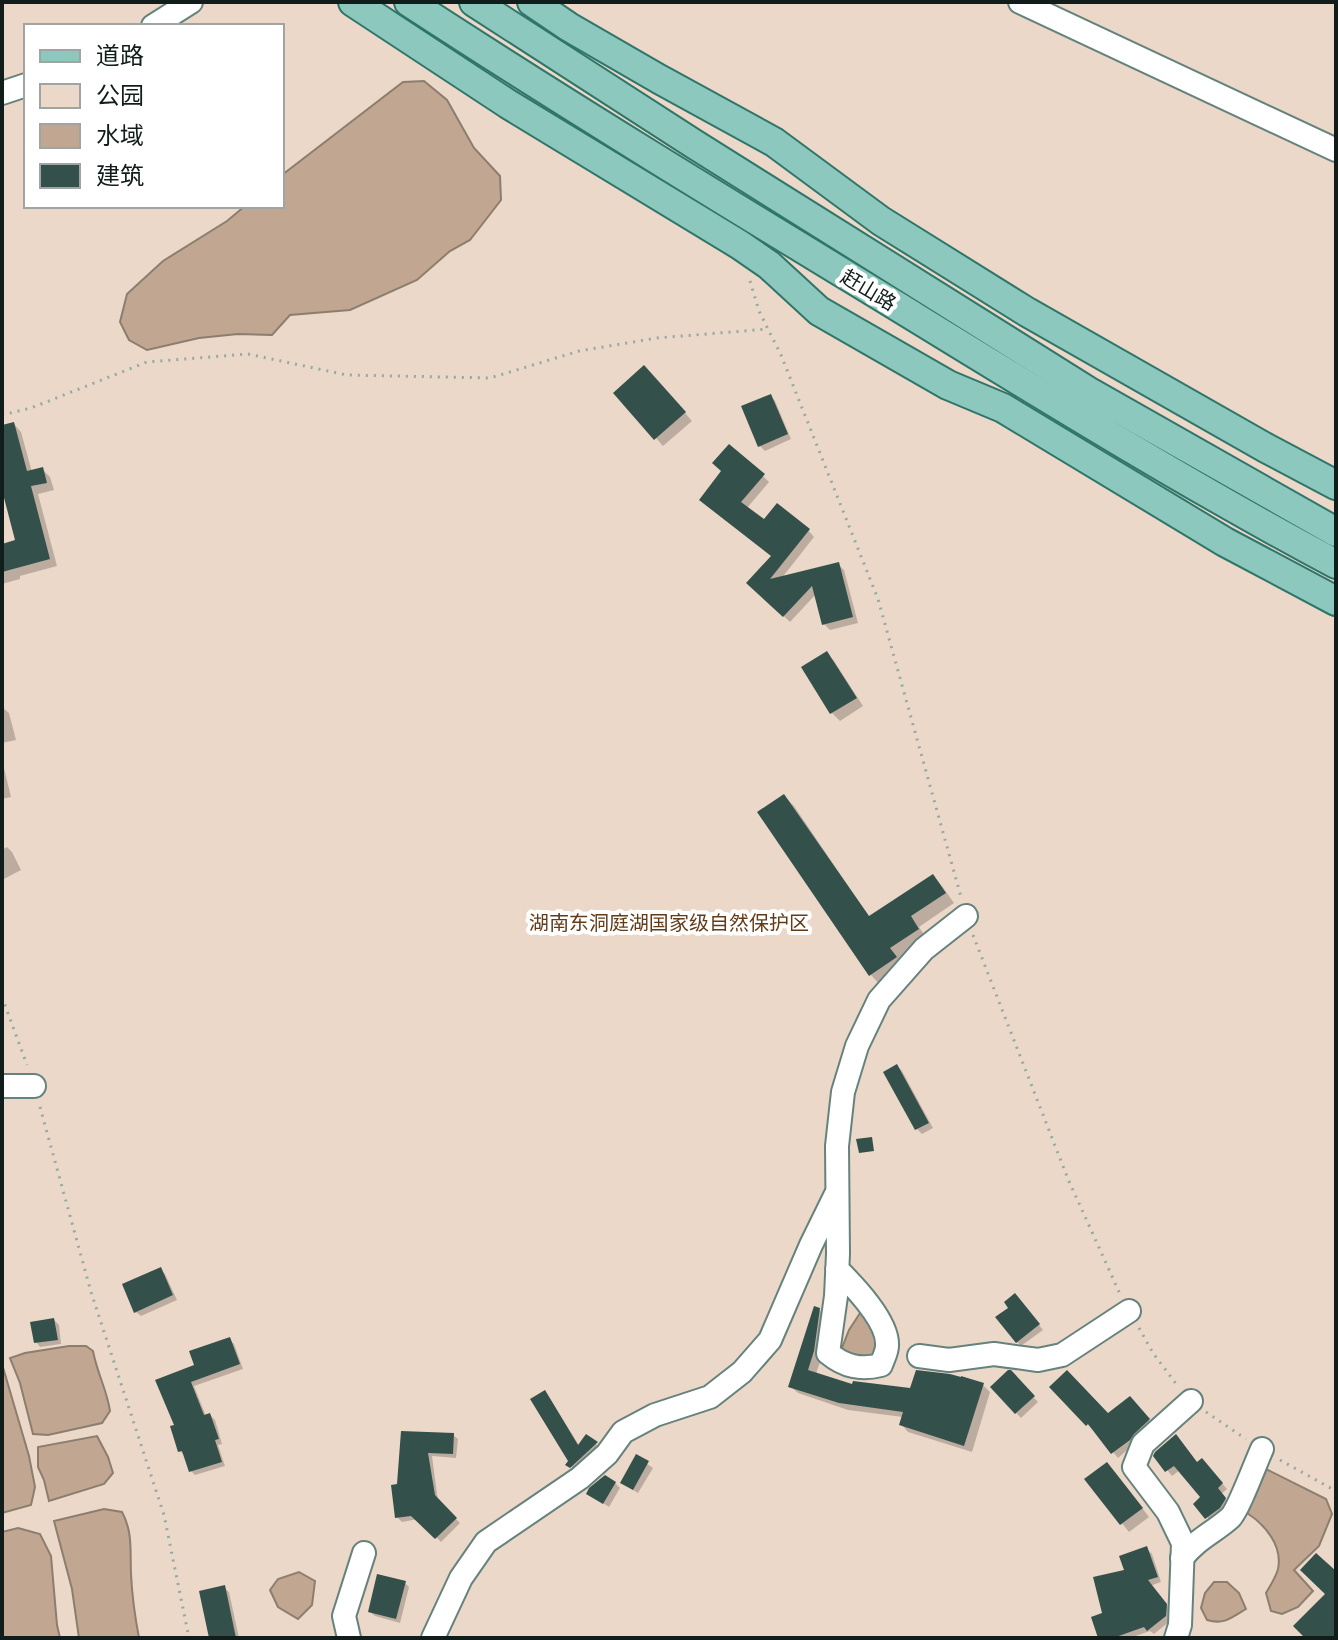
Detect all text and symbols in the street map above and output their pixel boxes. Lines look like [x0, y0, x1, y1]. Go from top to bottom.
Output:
legend [24, 24, 284, 208]
text: 道路 [96, 40, 144, 69]
text: 公园 [96, 80, 144, 109]
text: 水域 [96, 120, 144, 149]
text: 建筑 [96, 160, 144, 189]
street label: 赶山路 [837, 263, 901, 315]
park label: 湖南东洞庭湖国家级自然保护区 [529, 910, 809, 934]

